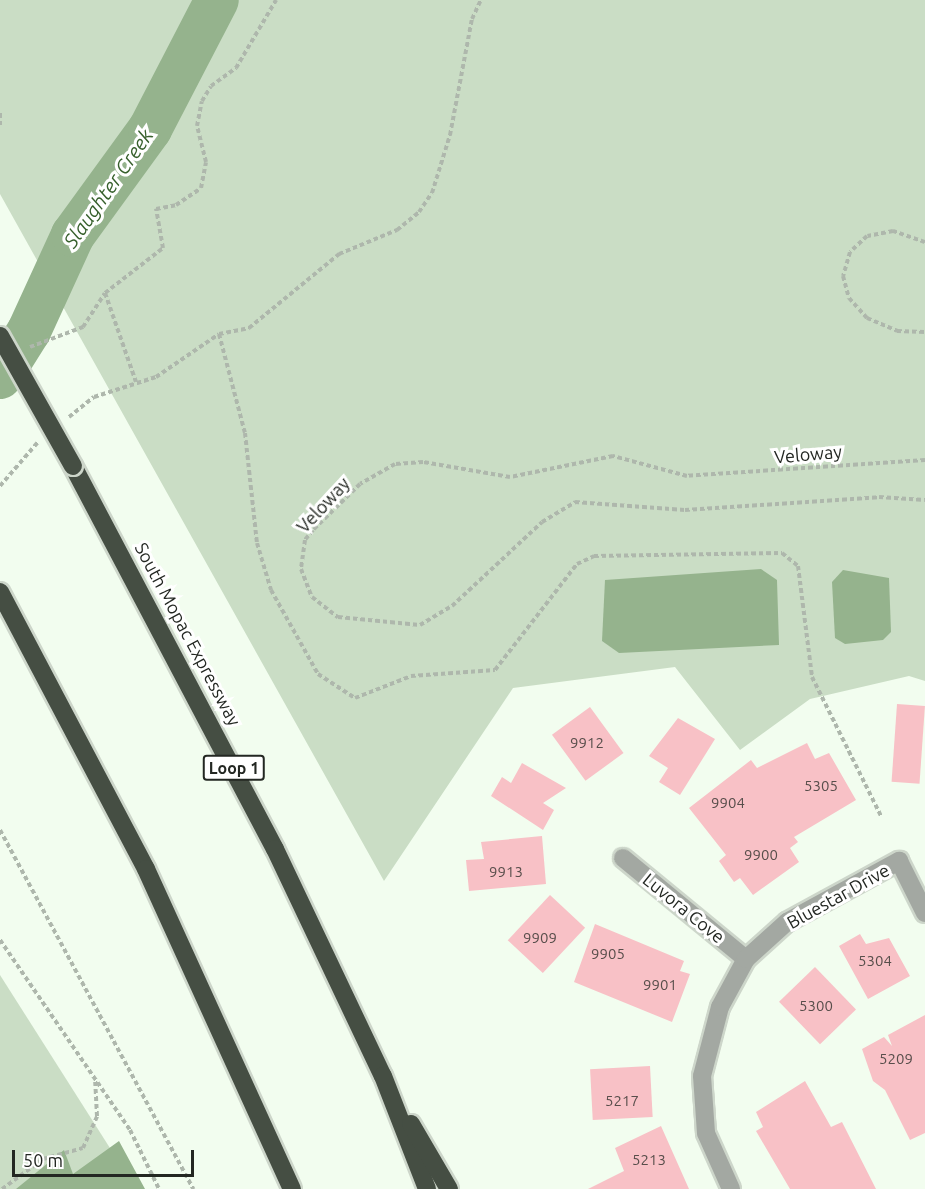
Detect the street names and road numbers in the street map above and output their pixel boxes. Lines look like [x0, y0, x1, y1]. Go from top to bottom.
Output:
street label: Veloway [773, 440, 843, 468]
street label: Veloway [292, 473, 354, 537]
street label: South Mopac Expressway [131, 539, 245, 729]
road number: Loop 1 [202, 755, 266, 781]
street label: Bluestar Drive [783, 859, 893, 933]
street label: Luvora Cove [639, 868, 729, 948]

